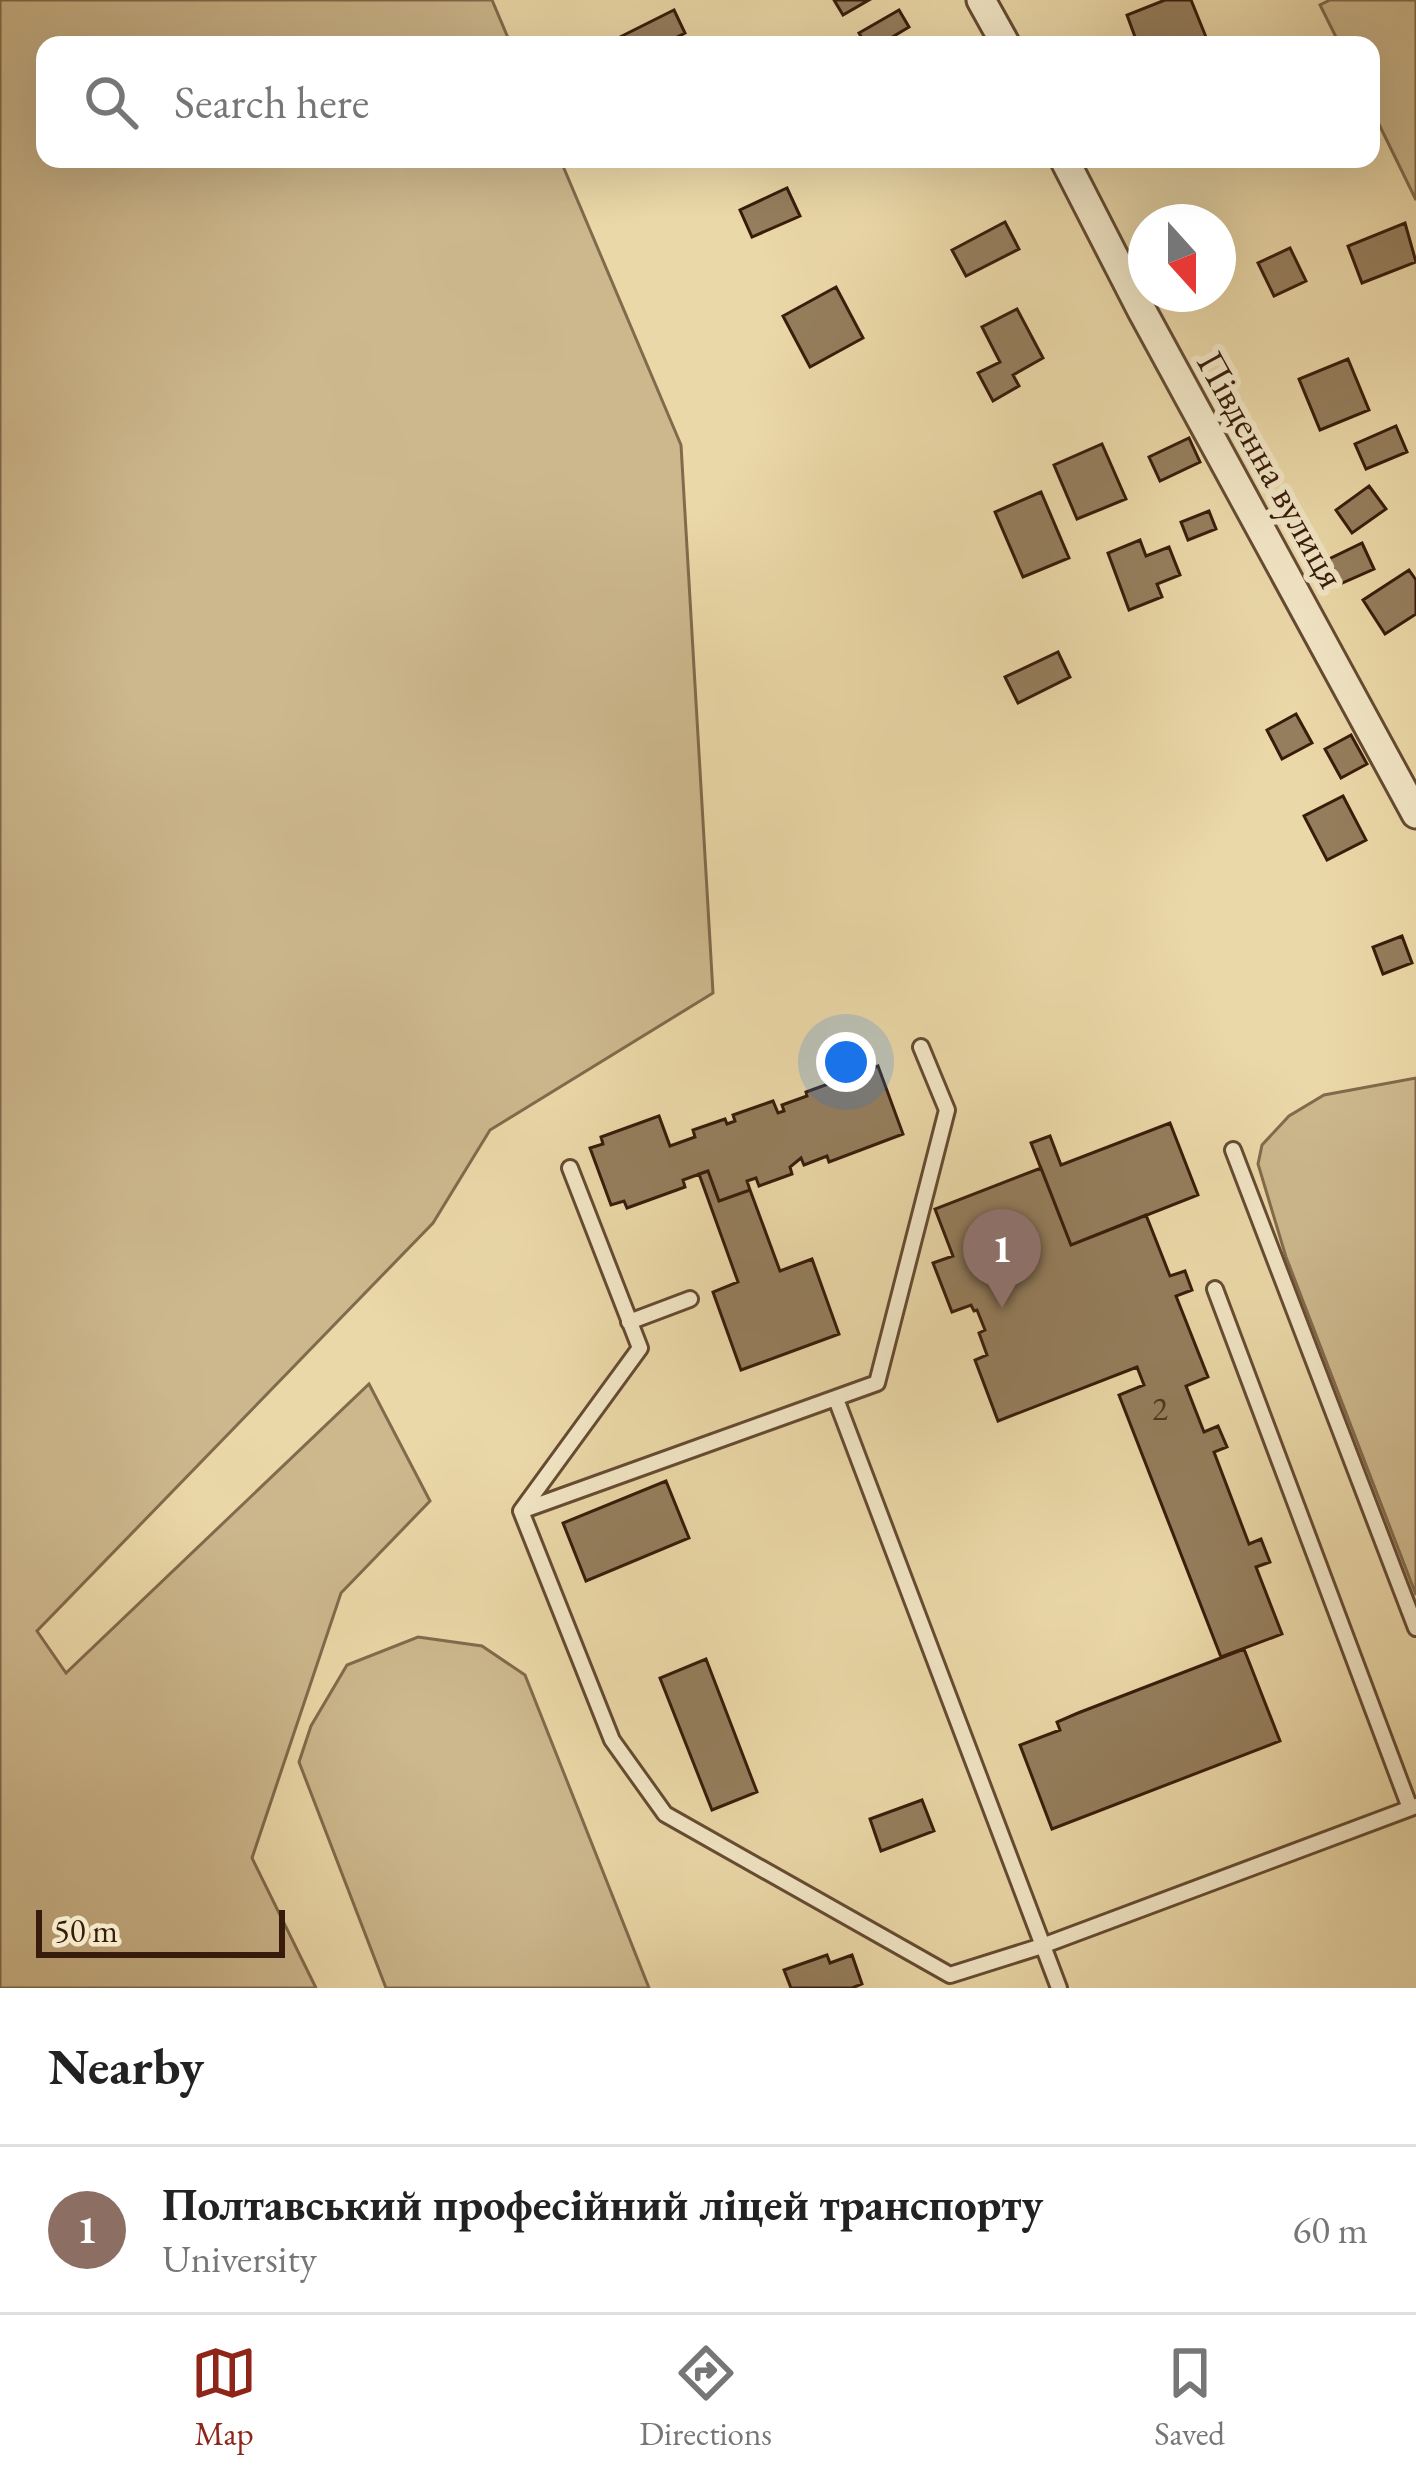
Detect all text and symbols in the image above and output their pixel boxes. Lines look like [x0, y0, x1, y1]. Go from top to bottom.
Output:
search box [36, 36, 1380, 168]
icon: search [78, 69, 144, 135]
text: Search here [174, 73, 369, 131]
north arrow [1128, 204, 1236, 312]
street label: Південна вулиця [1185, 342, 1358, 597]
your location [816, 1032, 876, 1092]
pin: 1 [963, 1209, 1041, 1308]
house number: 2 [1152, 1387, 1168, 1430]
scale bar [36, 1904, 285, 1957]
text: 50 m [54, 1909, 118, 1952]
text: Nearby [48, 2033, 204, 2099]
text: Полтавський професійний ліцей транспорту [162, 2175, 1043, 2233]
text: 1 [77, 2204, 97, 2255]
text: 60 m [1292, 2204, 1368, 2255]
text: University [162, 2233, 317, 2284]
tab: Map [191, 2340, 257, 2455]
tab: Directions [639, 2340, 772, 2455]
tab: Saved [1154, 2340, 1225, 2455]

